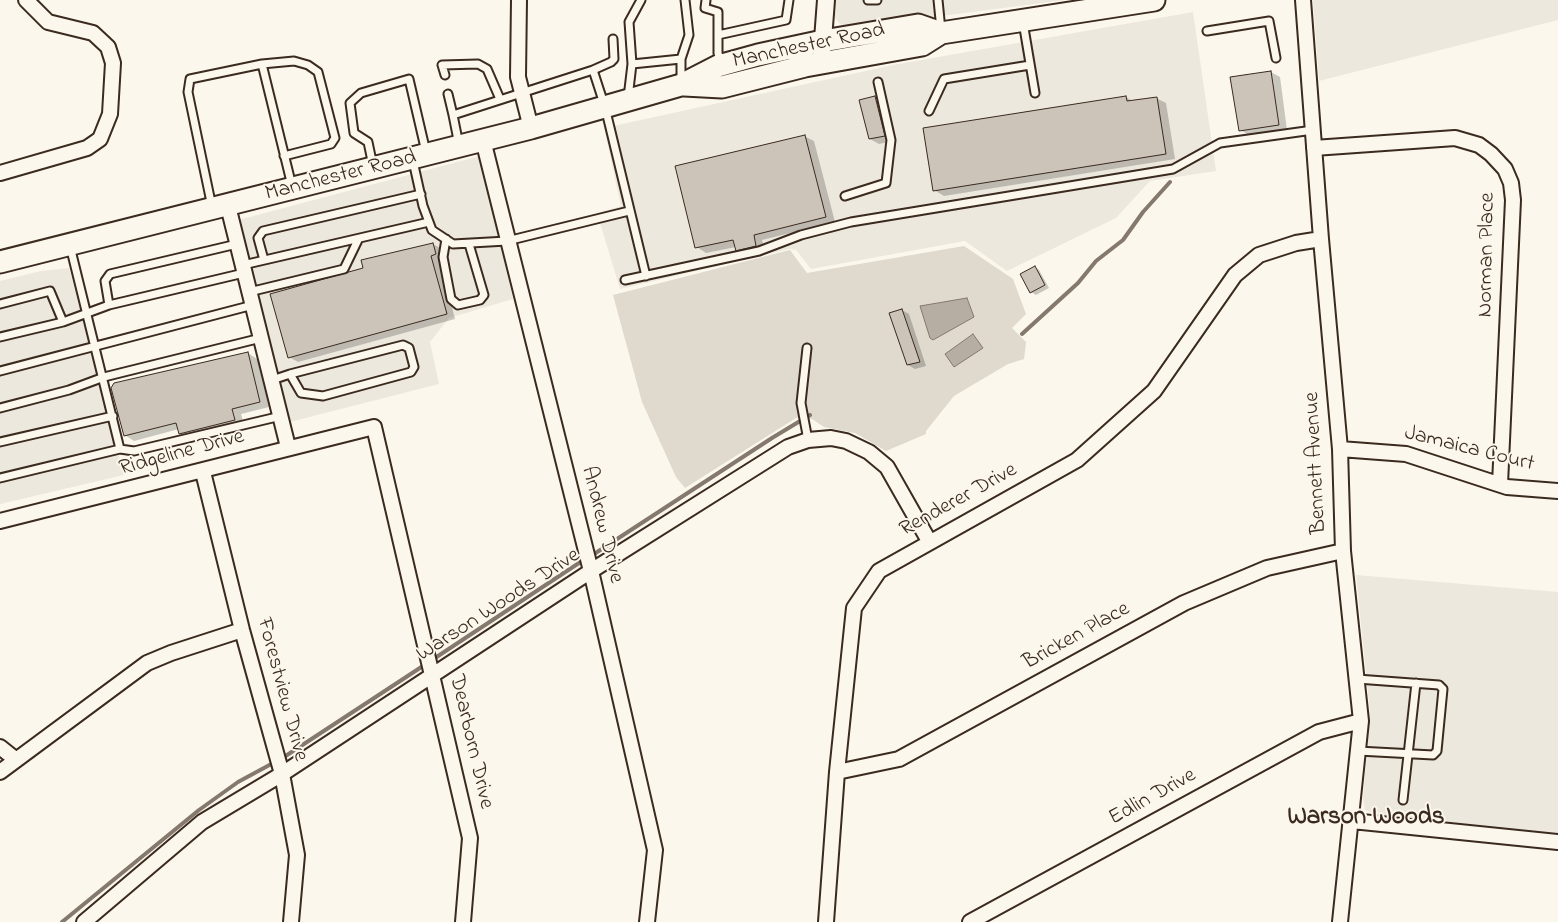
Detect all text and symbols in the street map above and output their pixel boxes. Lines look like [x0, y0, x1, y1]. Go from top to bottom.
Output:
street label: Manchester Road [731, 18, 887, 76]
street label: Manchester Road [263, 145, 419, 209]
street label: Norman Place [1474, 192, 1502, 318]
street label: Bennett Avenue [1300, 391, 1334, 535]
street label: Jamaica Court [1401, 421, 1537, 479]
street label: Ridgeline Drive [117, 425, 247, 483]
street label: Renderer Drive [896, 458, 1022, 544]
street label: Andrew Drive [574, 464, 628, 586]
street label: Warson Woods Drive [412, 543, 586, 669]
street label: Bricken Place [1019, 597, 1135, 677]
street label: Forestview Drive [249, 616, 313, 764]
street label: Dearborn Drive [442, 672, 498, 812]
street label: Edlin Drive [1105, 763, 1201, 833]
district label: Warson Woods [1287, 804, 1445, 834]

